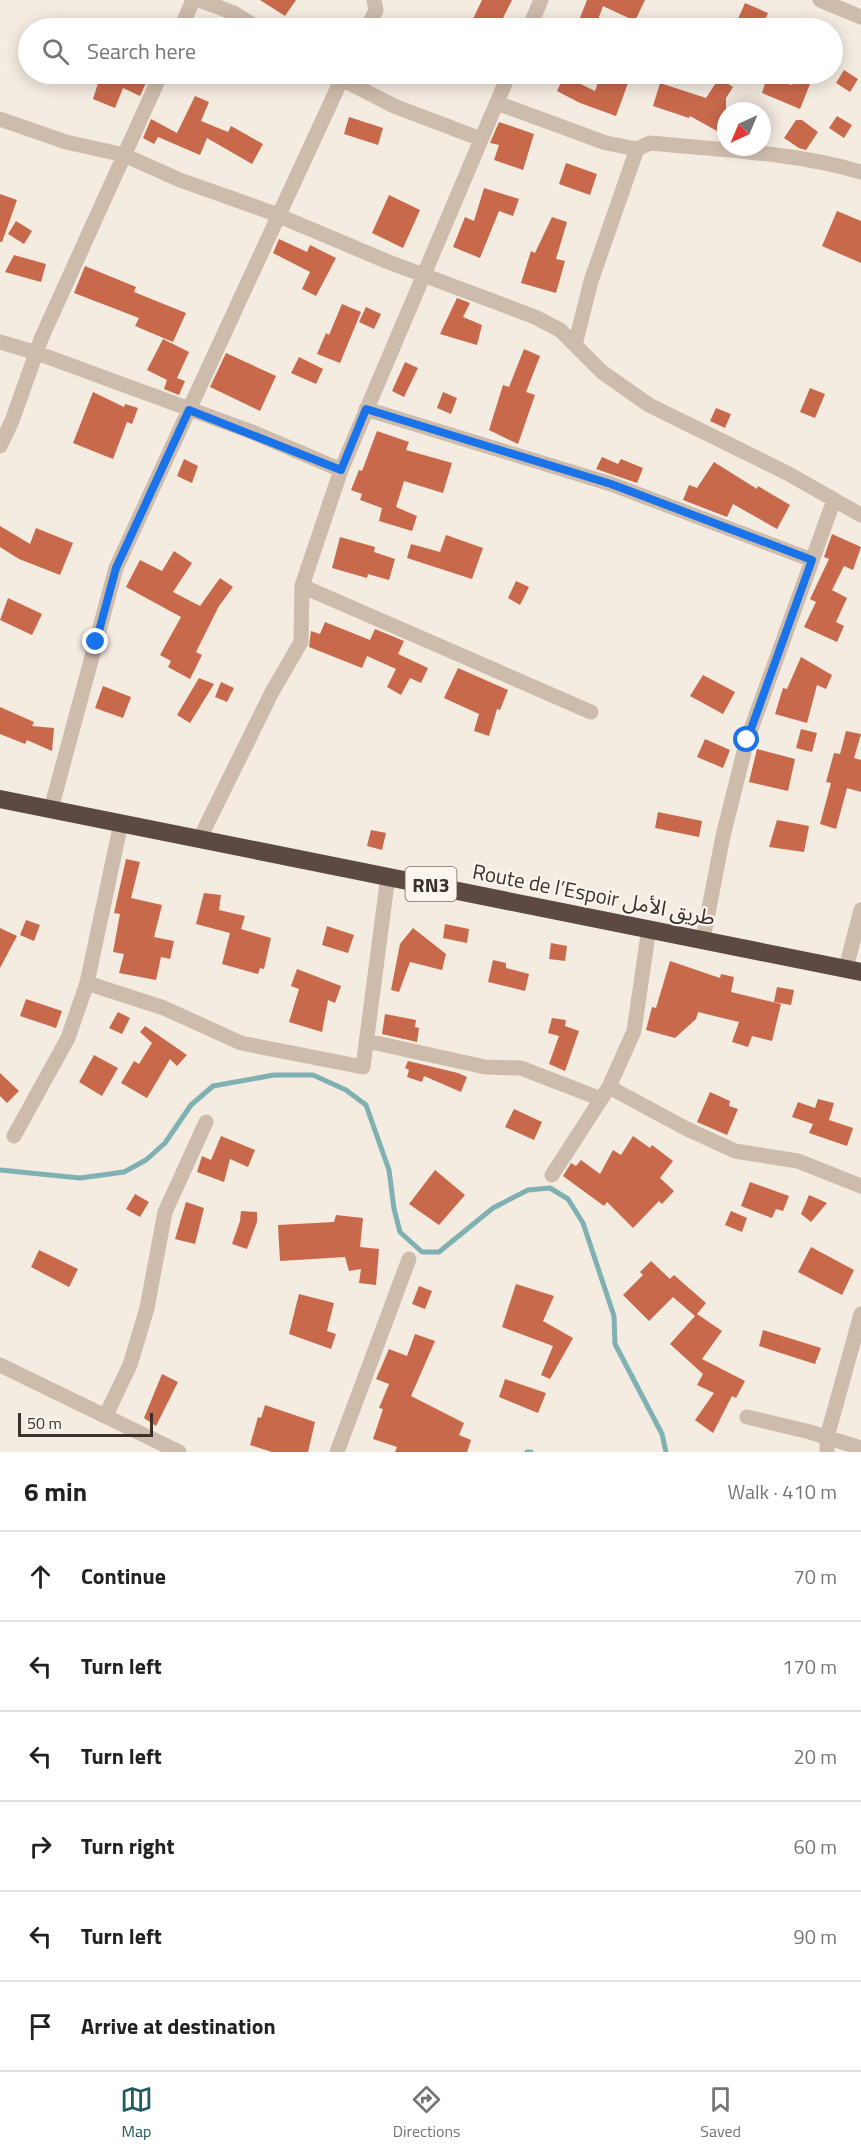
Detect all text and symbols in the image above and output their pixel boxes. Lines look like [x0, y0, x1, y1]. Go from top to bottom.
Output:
search box [18, 18, 843, 84]
text: Search here [87, 34, 196, 68]
icon: search [39, 35, 72, 68]
north arrow [717, 102, 771, 156]
route end [82, 628, 108, 654]
route start [733, 726, 759, 752]
street label: Route de l’Espoir طريق الأمل [470, 855, 718, 933]
road number: RN3 [406, 867, 456, 901]
scale bar [18, 1410, 153, 1438]
text: 50 m [27, 1411, 62, 1435]
text: 6 min [24, 1472, 87, 1511]
text: Walk · 410 m [728, 1476, 837, 1507]
text: Continue [81, 1559, 166, 1593]
icon: ahead [24, 1560, 57, 1593]
text: 70 m [793, 1561, 837, 1592]
text: Turn left [81, 1649, 162, 1683]
icon: left [24, 1650, 57, 1683]
text: 170 m [782, 1651, 837, 1682]
text: Turn left [81, 1739, 162, 1773]
icon: left [24, 1740, 57, 1773]
text: 20 m [793, 1741, 837, 1772]
text: Turn right [81, 1829, 175, 1863]
icon: right [24, 1830, 57, 1863]
text: 60 m [793, 1831, 837, 1862]
text: Turn left [81, 1919, 162, 1953]
icon: left [24, 1920, 57, 1953]
text: 90 m [793, 1921, 837, 1952]
text: Arrive at destination [81, 2009, 276, 2043]
icon: arrive [24, 2010, 57, 2043]
tab: Map [120, 2083, 153, 2143]
tab: Directions [393, 2083, 461, 2143]
tab: Saved [700, 2083, 741, 2143]

